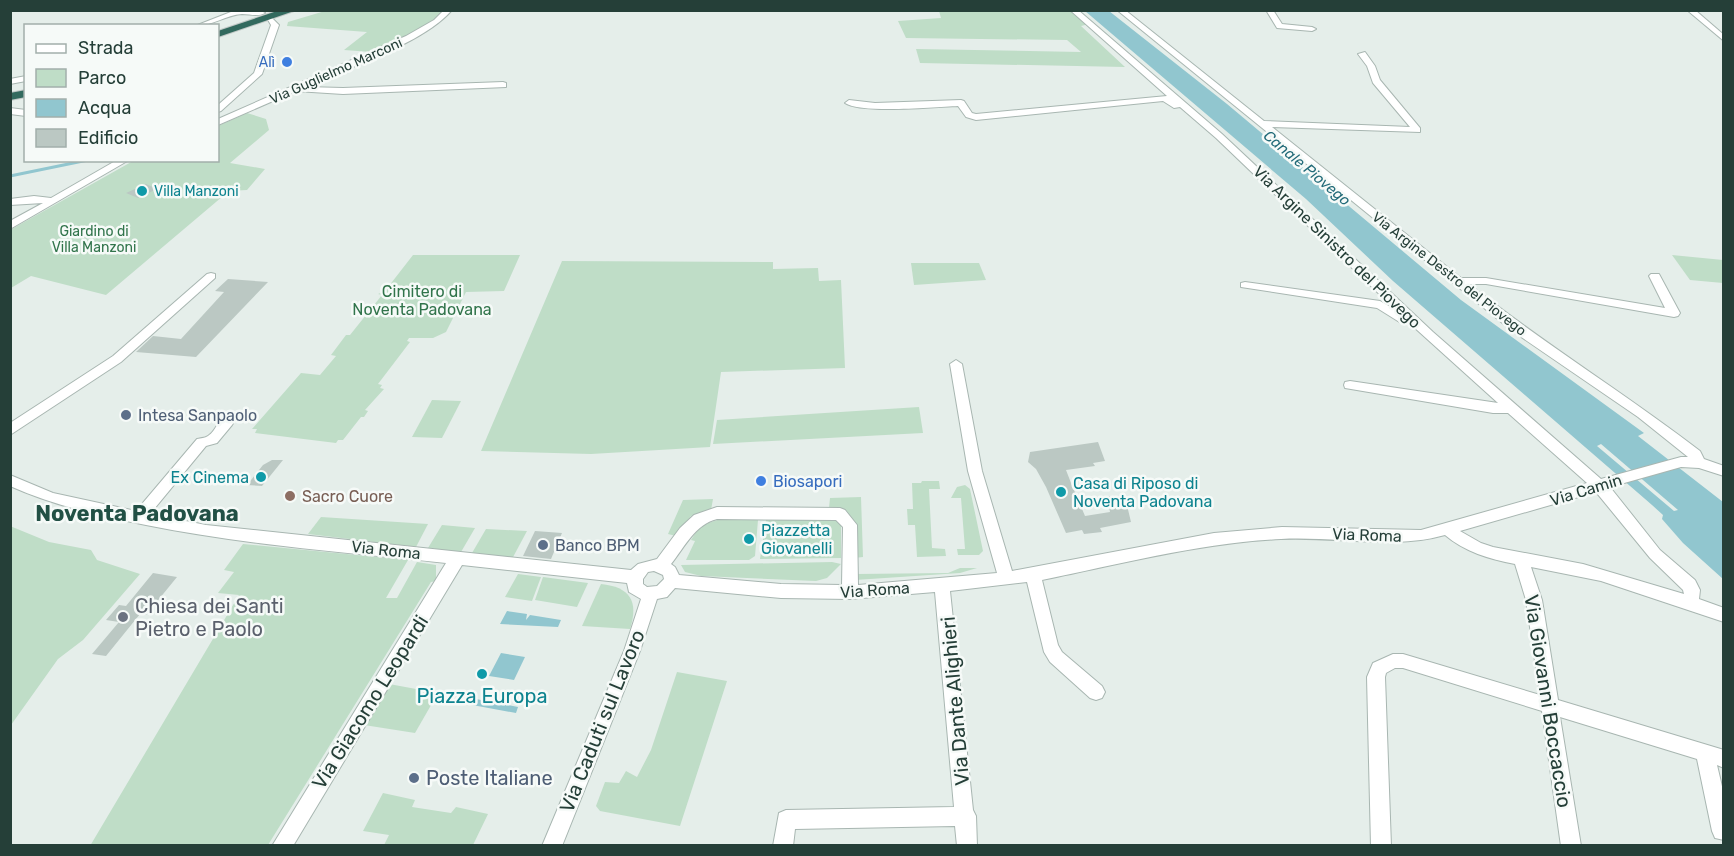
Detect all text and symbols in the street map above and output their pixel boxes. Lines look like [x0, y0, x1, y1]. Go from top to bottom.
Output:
legend [24, 24, 219, 162]
street label: Via Guglielmo Marconi [267, 34, 405, 108]
text: Strada [78, 37, 134, 59]
place label: Alì [259, 54, 275, 71]
marker: Alì [280, 55, 294, 69]
text: Parco [78, 67, 126, 89]
text: Acqua [78, 97, 131, 119]
water label: Canale Piovego [1260, 126, 1354, 210]
text: Edificio [78, 127, 138, 149]
street label: Via Argine Sinistro del Piovego [1249, 162, 1425, 332]
place label: Villa Manzoni [154, 183, 239, 200]
marker: Villa Manzoni [135, 184, 149, 198]
street label: Via Argine Destro del Piovego [1369, 209, 1529, 339]
park label: Giardino di Villa Manzoni [52, 223, 136, 256]
park label: Cimitero di Noventa Padovana [352, 282, 492, 319]
place label: Intesa Sanpaolo [138, 406, 257, 425]
marker: Intesa Sanpaolo [119, 408, 133, 422]
place label: Ex Cinema [171, 468, 249, 487]
marker: Ex Cinema [254, 470, 268, 484]
street label: Via Camin [1548, 470, 1624, 510]
place label: Biosapori [773, 472, 842, 491]
marker: Biosapori [754, 474, 768, 488]
place label: Casa di Riposo di Noventa Padovana [1073, 474, 1212, 511]
marker: Casa di Riposo di Noventa Padovana [1054, 485, 1068, 499]
place label: Sacro Cuore [302, 487, 393, 506]
marker: Sacro Cuore [283, 489, 297, 503]
district label: Noventa Padovana [35, 500, 239, 527]
place label: Piazzetta Giovanelli [761, 521, 832, 558]
street label: Via Roma [1332, 524, 1402, 546]
marker: Piazzetta Giovanelli [742, 532, 756, 546]
place label: Banco BPM [555, 536, 640, 555]
street label: Via Roma [350, 537, 422, 563]
marker: Banco BPM [536, 538, 550, 552]
street label: Via Roma [840, 578, 910, 602]
street label: Via Giovanni Boccaccio [1519, 593, 1577, 809]
place label: Chiesa dei Santi Pietro e Paolo [135, 594, 284, 641]
marker: Chiesa dei Santi Pietro e Paolo [116, 610, 130, 624]
street label: Via Giacomo Leopardi [307, 610, 433, 794]
street label: Via Dante Alighieri [936, 615, 974, 787]
street label: Via Caduti sul Lavoro [554, 626, 650, 816]
marker: Piazza Europa [475, 667, 489, 681]
place label: Piazza Europa [417, 684, 547, 708]
place label: Poste Italiane [426, 766, 553, 790]
marker: Poste Italiane [407, 771, 421, 785]

